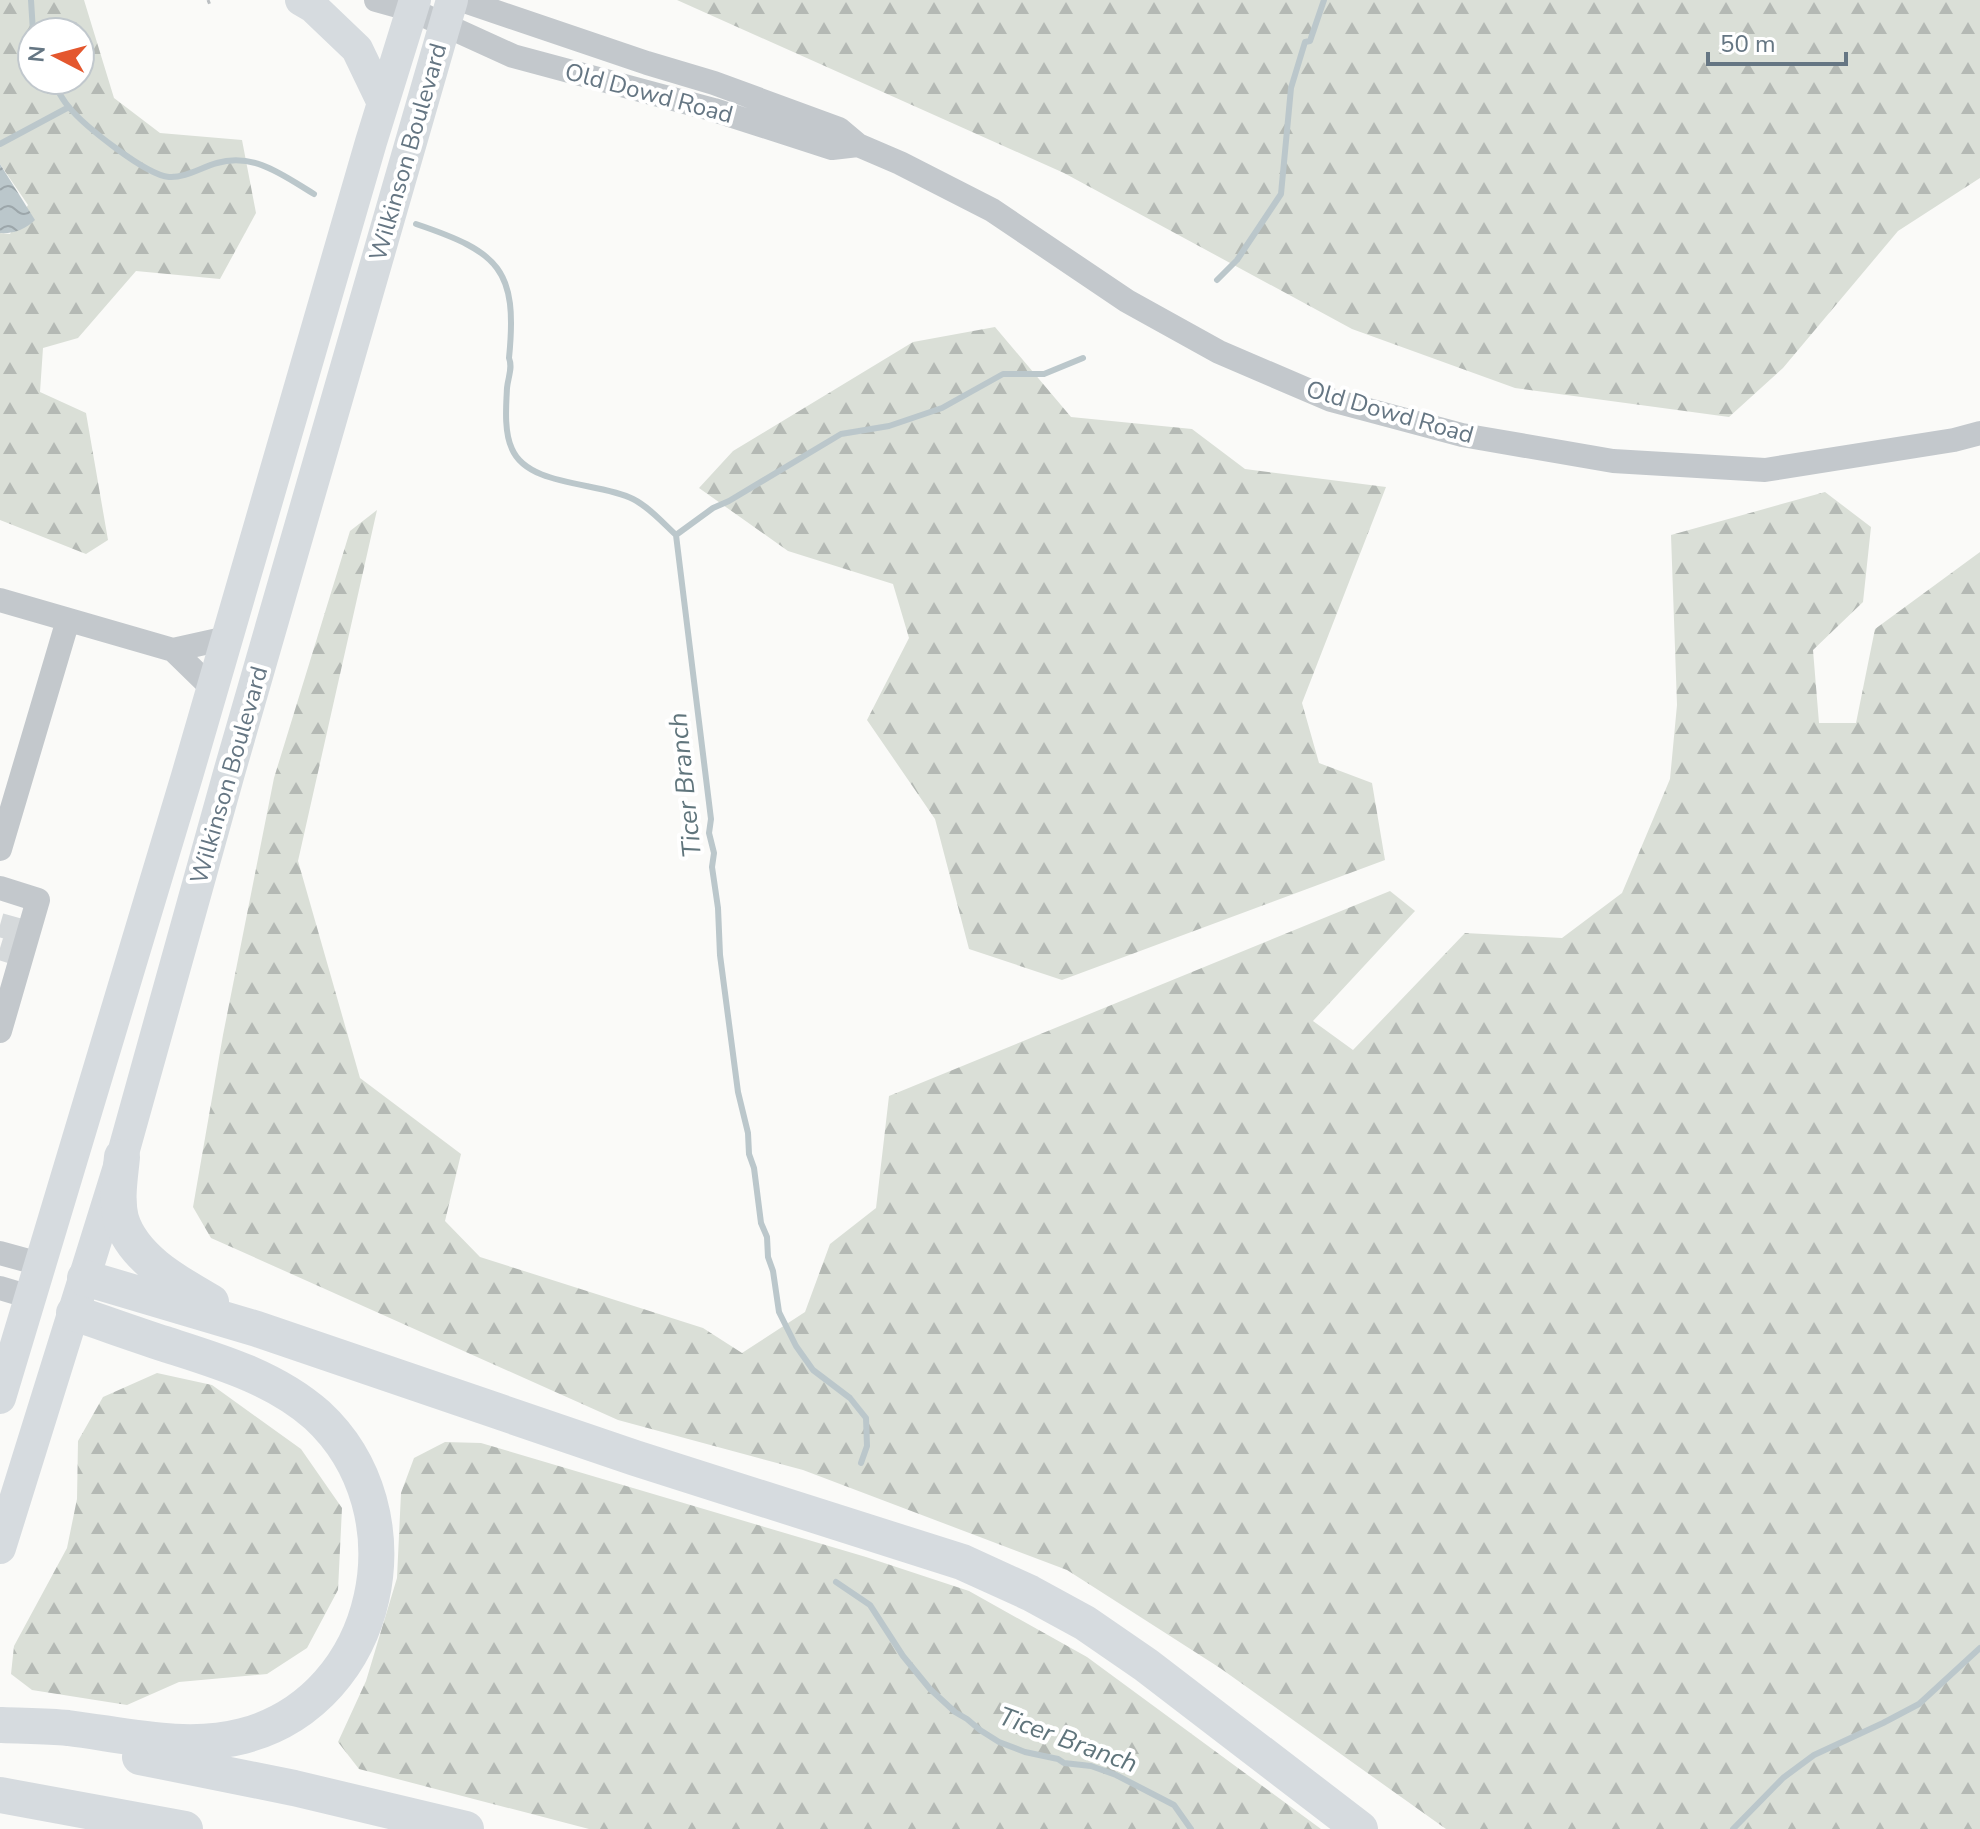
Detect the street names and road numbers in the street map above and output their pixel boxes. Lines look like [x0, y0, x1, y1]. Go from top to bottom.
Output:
street label: Wilkinson Boulevard [362, 40, 454, 264]
street label: Old Dowd Road [562, 55, 736, 131]
street label: Old Dowd Road [1303, 373, 1477, 451]
street label: Wilkinson Boulevard [183, 663, 275, 887]

